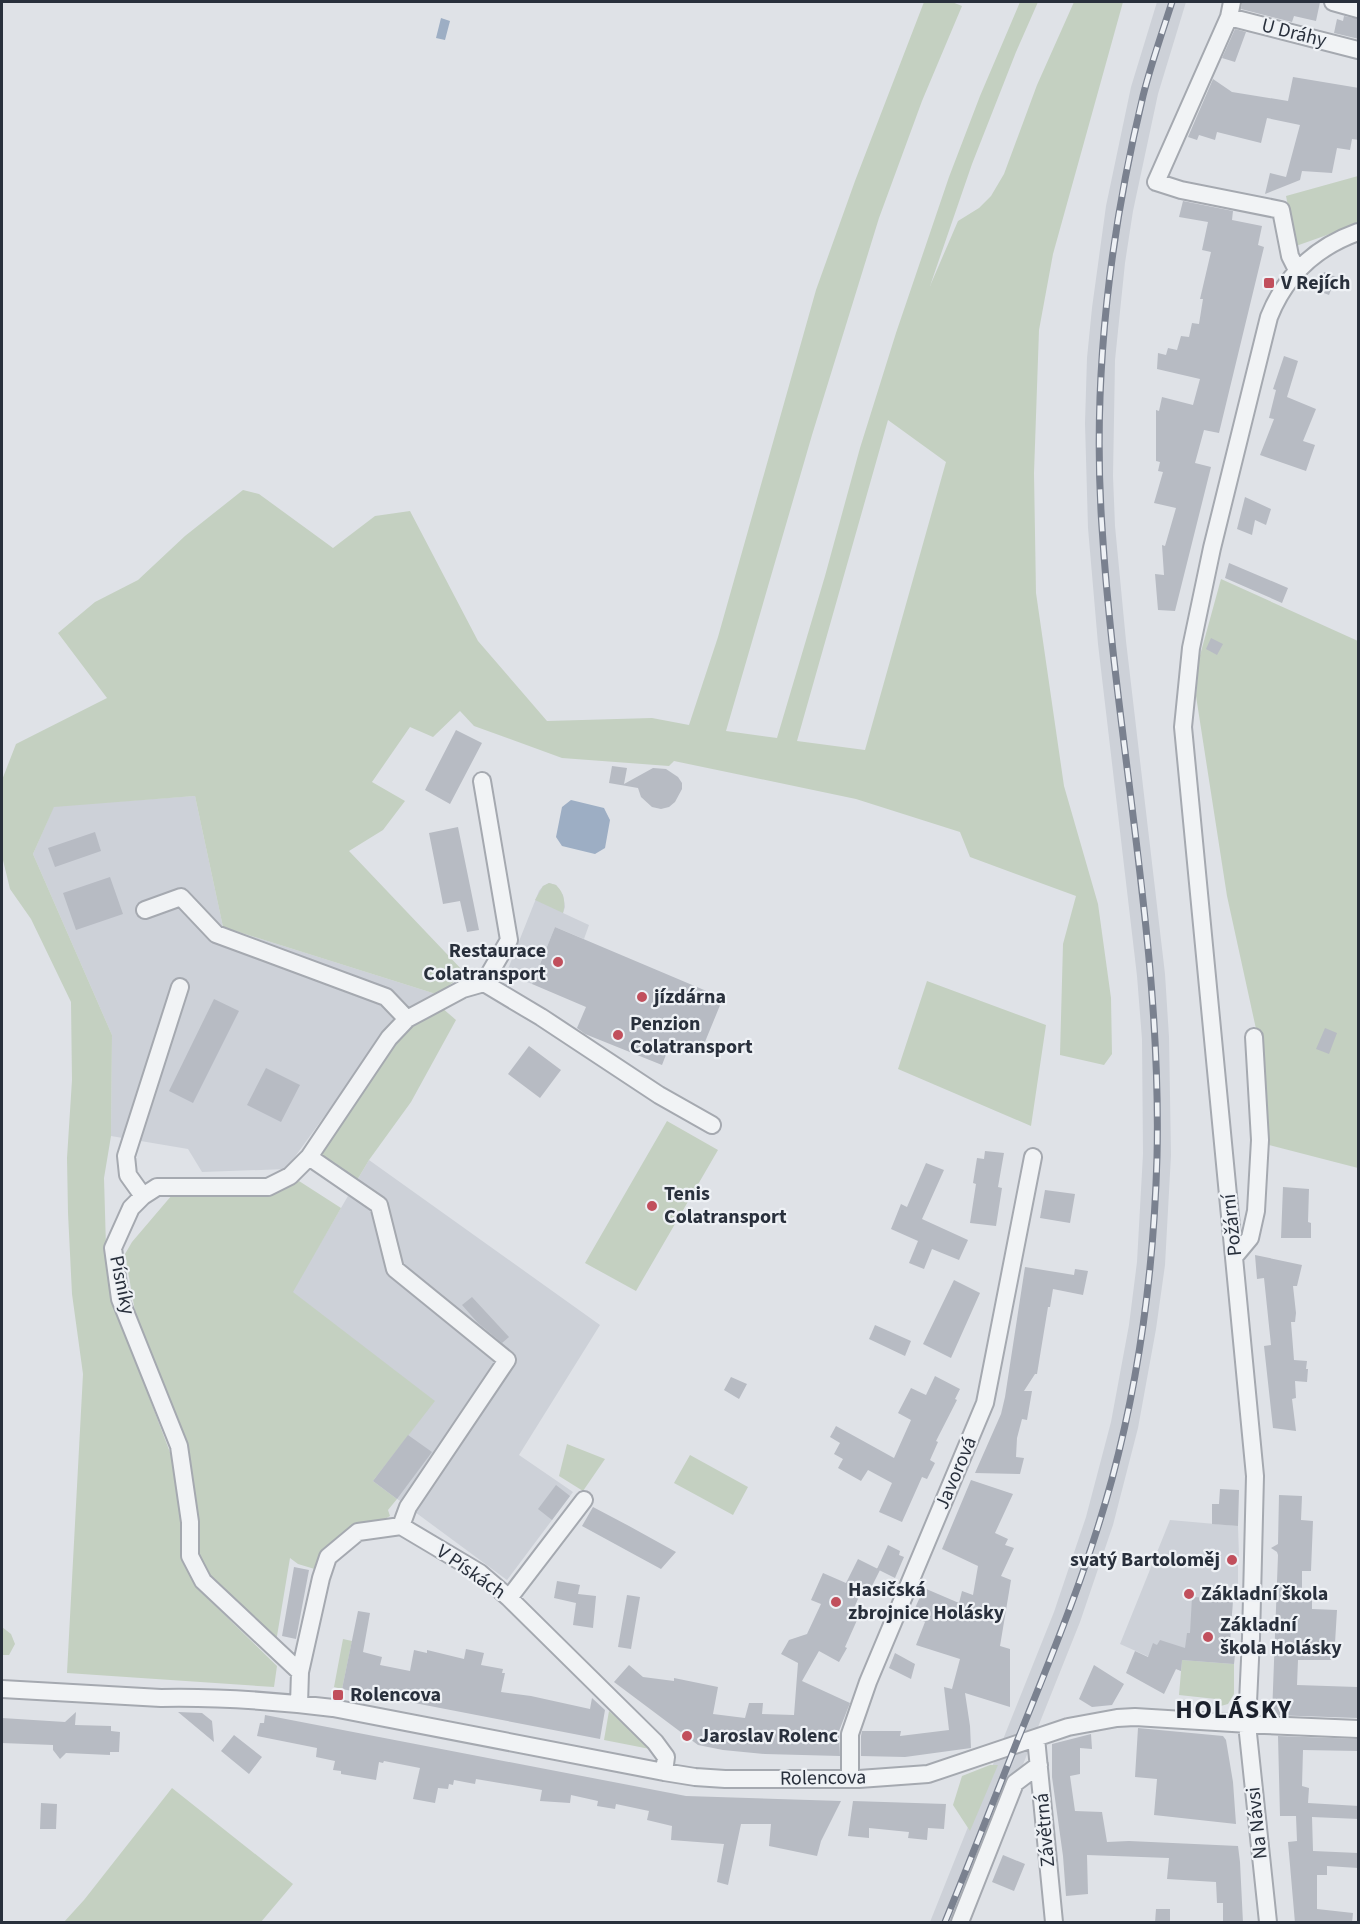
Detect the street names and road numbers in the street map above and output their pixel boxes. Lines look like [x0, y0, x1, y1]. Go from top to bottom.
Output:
street label: U Dráhy [1259, 11, 1330, 55]
street label: Požární [1215, 1191, 1249, 1258]
street label: Písníky [102, 1253, 142, 1318]
street label: Javorová [928, 1432, 984, 1514]
street label: V Pískách [431, 1538, 511, 1606]
street label: Rolencova [780, 1763, 866, 1793]
street label: Na Návsi [1239, 1785, 1275, 1861]
street label: Závětrná [1028, 1792, 1062, 1868]

